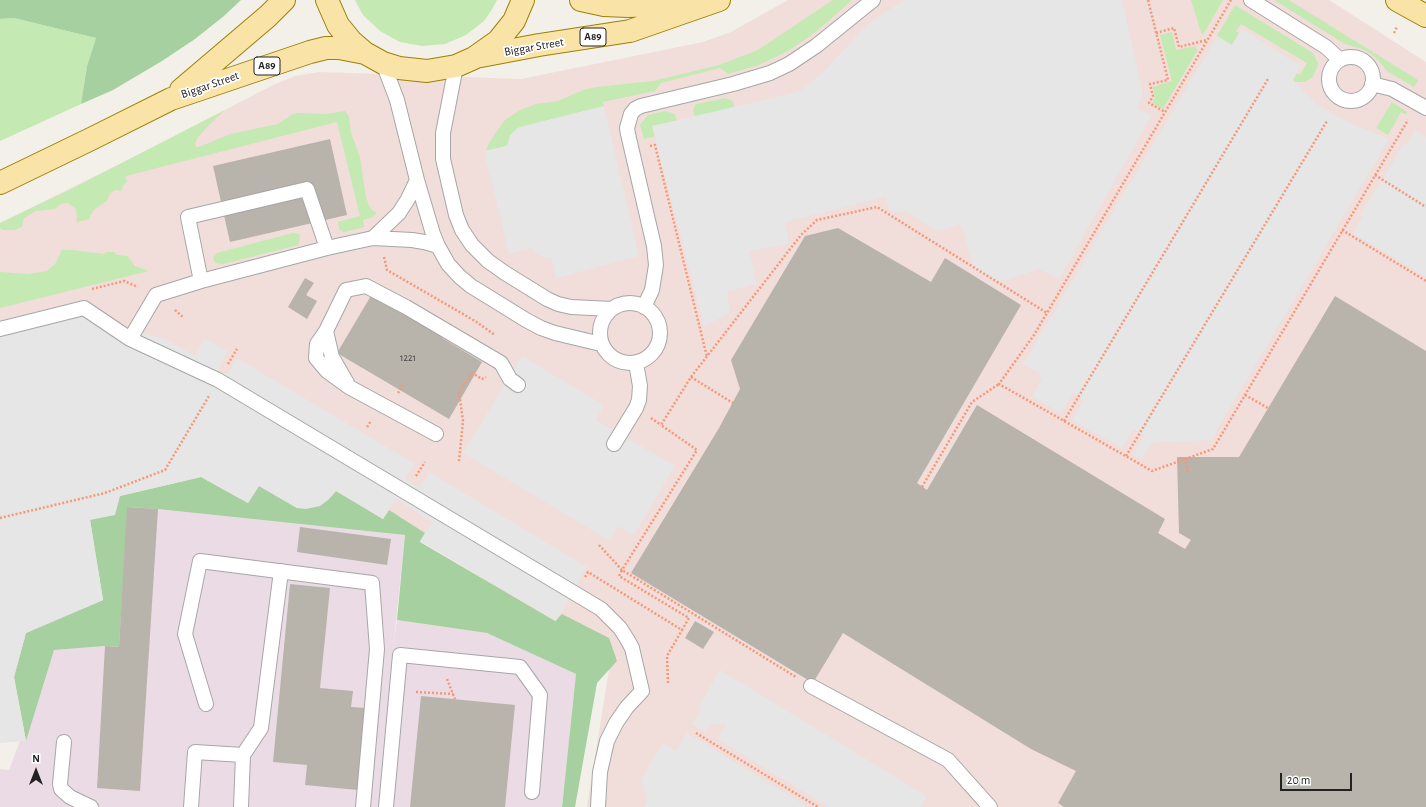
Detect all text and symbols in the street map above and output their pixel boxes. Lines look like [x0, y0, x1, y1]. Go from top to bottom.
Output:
road number: A89 [580, 28, 606, 46]
street label: Biggar Street [503, 35, 565, 59]
road number: A89 [254, 57, 280, 75]
street label: Biggar Street [179, 68, 241, 102]
house number: 1221 [400, 352, 416, 364]
north arrow [16, 751, 56, 791]
text: N [32, 753, 40, 764]
scale bar [1282, 765, 1354, 791]
text: 20 m [1287, 774, 1310, 786]

